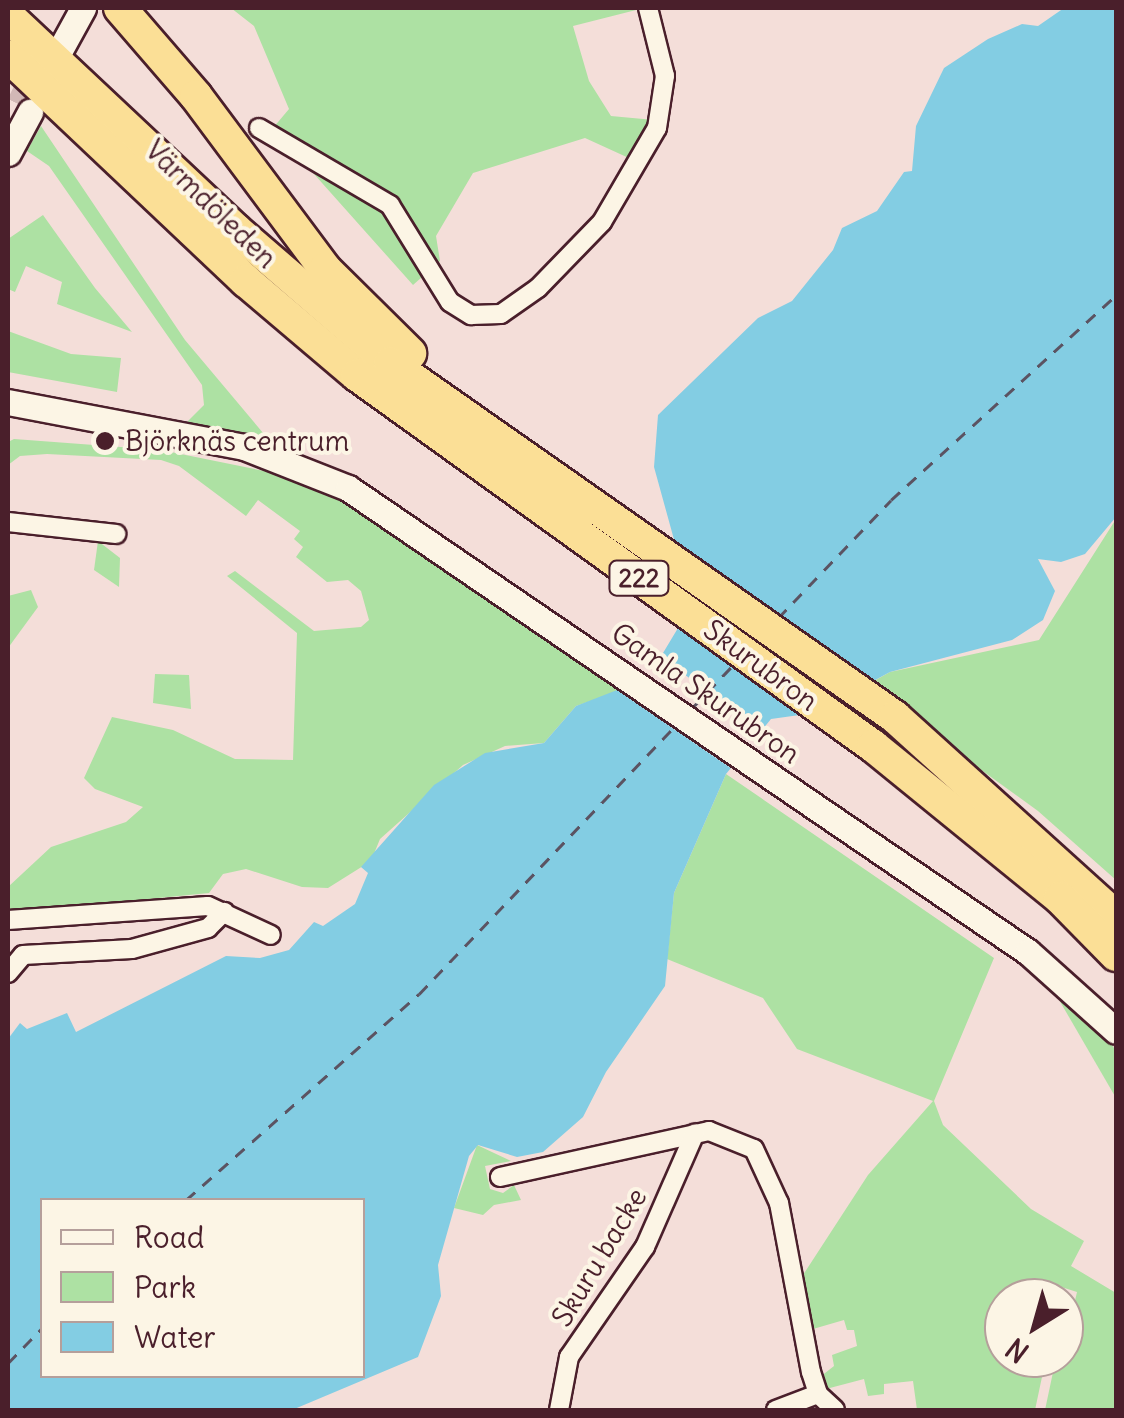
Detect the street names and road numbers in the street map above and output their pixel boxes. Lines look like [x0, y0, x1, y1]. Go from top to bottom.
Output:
street label: Värmdöleden [138, 133, 284, 275]
road number: 222 [606, 558, 672, 598]
street label: Skurubron [698, 612, 824, 718]
street label: Gamla Skurubron [605, 616, 807, 770]
street label: Skuru backe [545, 1182, 653, 1332]

